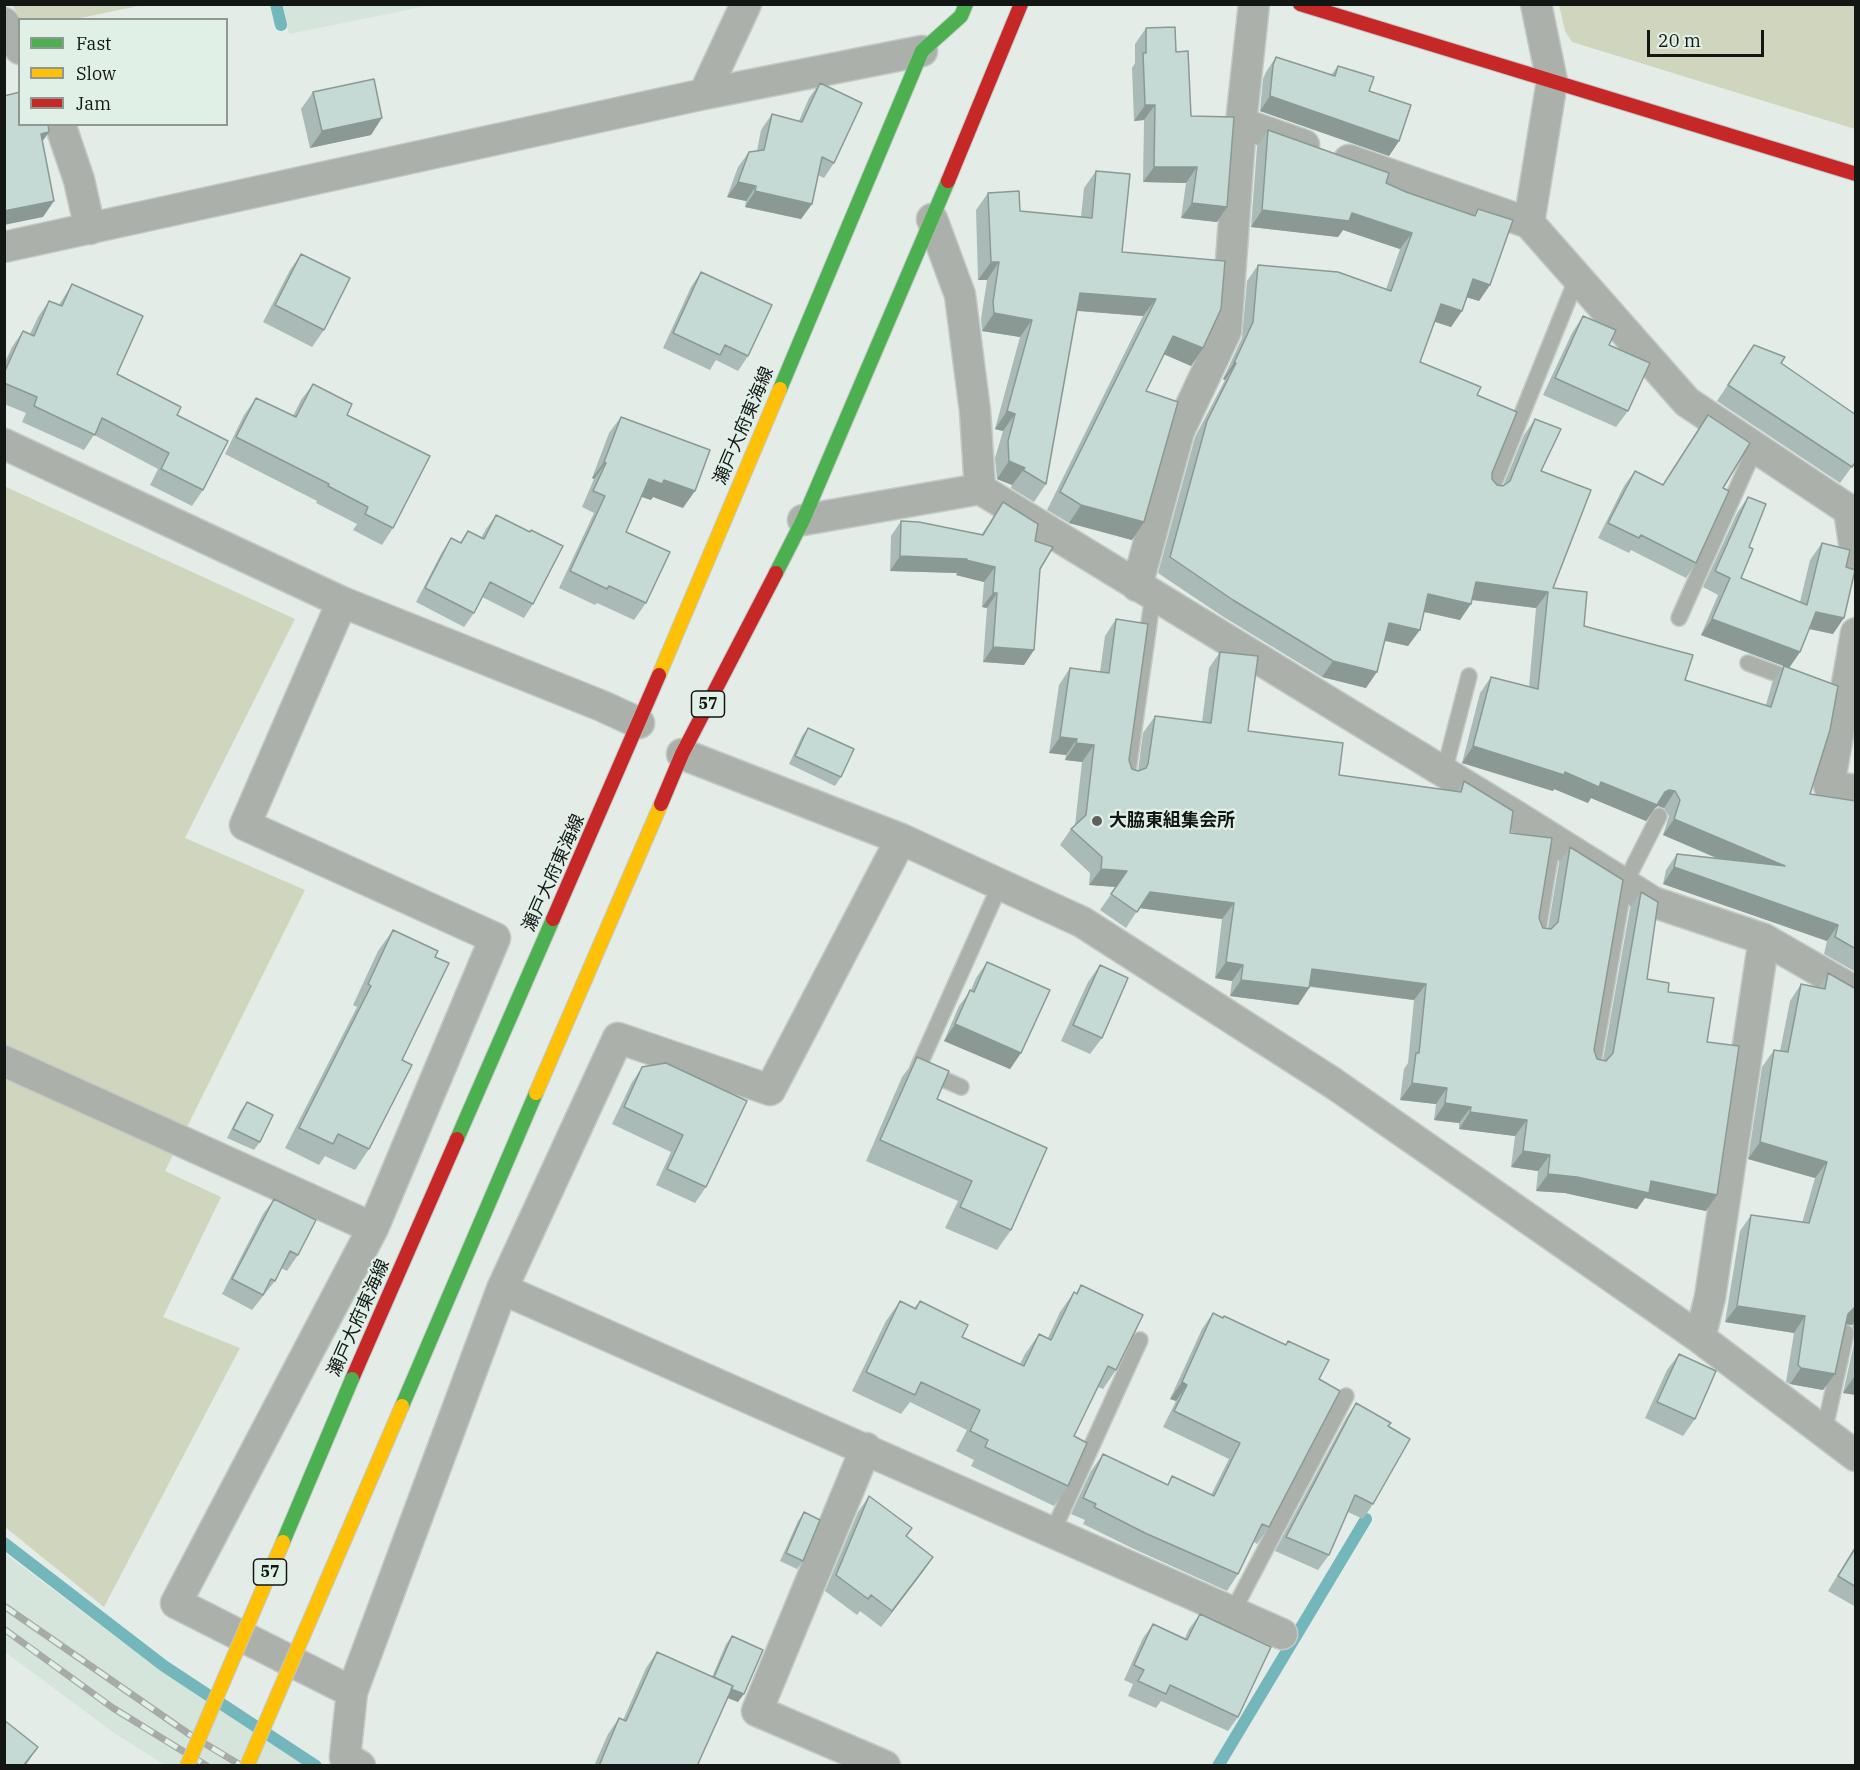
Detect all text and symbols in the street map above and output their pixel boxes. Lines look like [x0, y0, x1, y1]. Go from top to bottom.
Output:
legend [18, 18, 228, 126]
scale bar [1650, 18, 1767, 56]
text: 20 m [1658, 29, 1701, 52]
text: Fast [76, 32, 111, 55]
text: Slow [76, 62, 116, 85]
text: Jam [76, 92, 111, 115]
street label: 瀬戸大府東海線 [709, 364, 779, 488]
road number: 57 [692, 691, 724, 717]
place label: 大脇東組集会所 [1109, 810, 1235, 832]
street label: 瀬戸大府東海線 [519, 811, 589, 935]
marker: 大脇東組集会所 [1090, 814, 1104, 828]
street label: 瀬戸大府東海線 [324, 1256, 394, 1380]
road number: 57 [254, 1559, 286, 1585]

